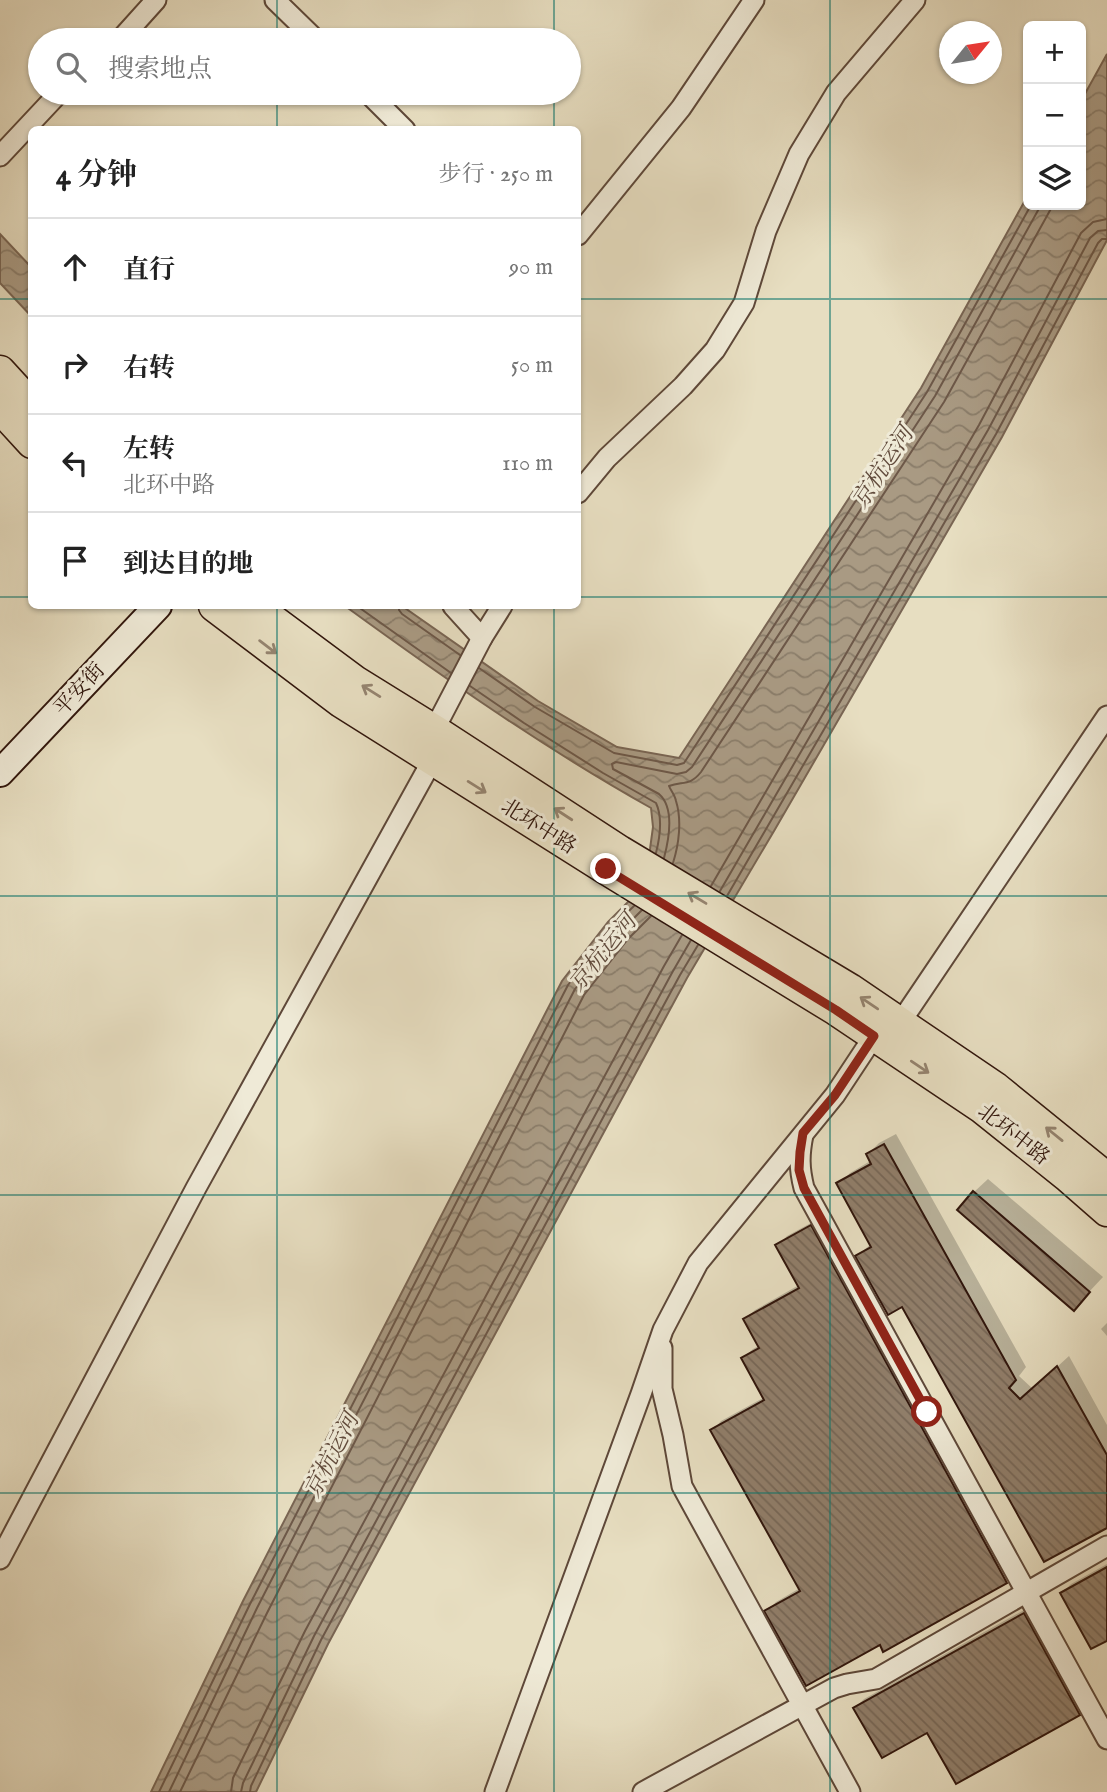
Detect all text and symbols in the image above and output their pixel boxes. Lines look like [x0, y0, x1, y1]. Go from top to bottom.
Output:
north arrow [939, 21, 1002, 84]
map controls [1023, 21, 1086, 210]
button: + [1023, 21, 1086, 84]
search box [28, 28, 581, 105]
icon: search [52, 48, 90, 86]
text: 搜索地点 [108, 53, 212, 86]
button: − [1023, 84, 1086, 147]
button: layers [1023, 147, 1086, 210]
text: 4 分钟 [56, 157, 137, 195]
text: 步行 · 250 m [439, 160, 553, 189]
icon: ahead [56, 248, 94, 286]
text: 90 m [509, 253, 553, 282]
text: 直行 [123, 254, 175, 287]
icon: right [56, 346, 94, 384]
text: 50 m [511, 351, 553, 380]
text: 右转 [123, 352, 175, 385]
water label: 京杭运河 [846, 418, 923, 514]
text: 左转 [123, 433, 175, 466]
icon: left [56, 444, 94, 482]
text: 110 m [502, 449, 553, 478]
text: 北环中路 [123, 471, 215, 500]
icon: arrive [56, 542, 94, 580]
text: 到达目的地 [123, 548, 253, 581]
one-way arrow [258, 640, 277, 655]
street label: 平安街 [49, 658, 111, 722]
one-way arrow [361, 684, 381, 698]
one-way arrow [467, 780, 487, 794]
street label: 北环中路 [495, 794, 581, 861]
one-way arrow [553, 806, 573, 820]
route end [590, 853, 621, 884]
one-way arrow [687, 890, 707, 904]
water label: 京杭运河 [563, 905, 646, 998]
one-way arrow [860, 995, 879, 1010]
one-way arrow [910, 1060, 929, 1074]
street label: 北环中路 [972, 1099, 1054, 1172]
one-way arrow [1046, 1127, 1064, 1142]
route start [911, 1396, 942, 1427]
water label: 京杭运河 [299, 1405, 368, 1503]

